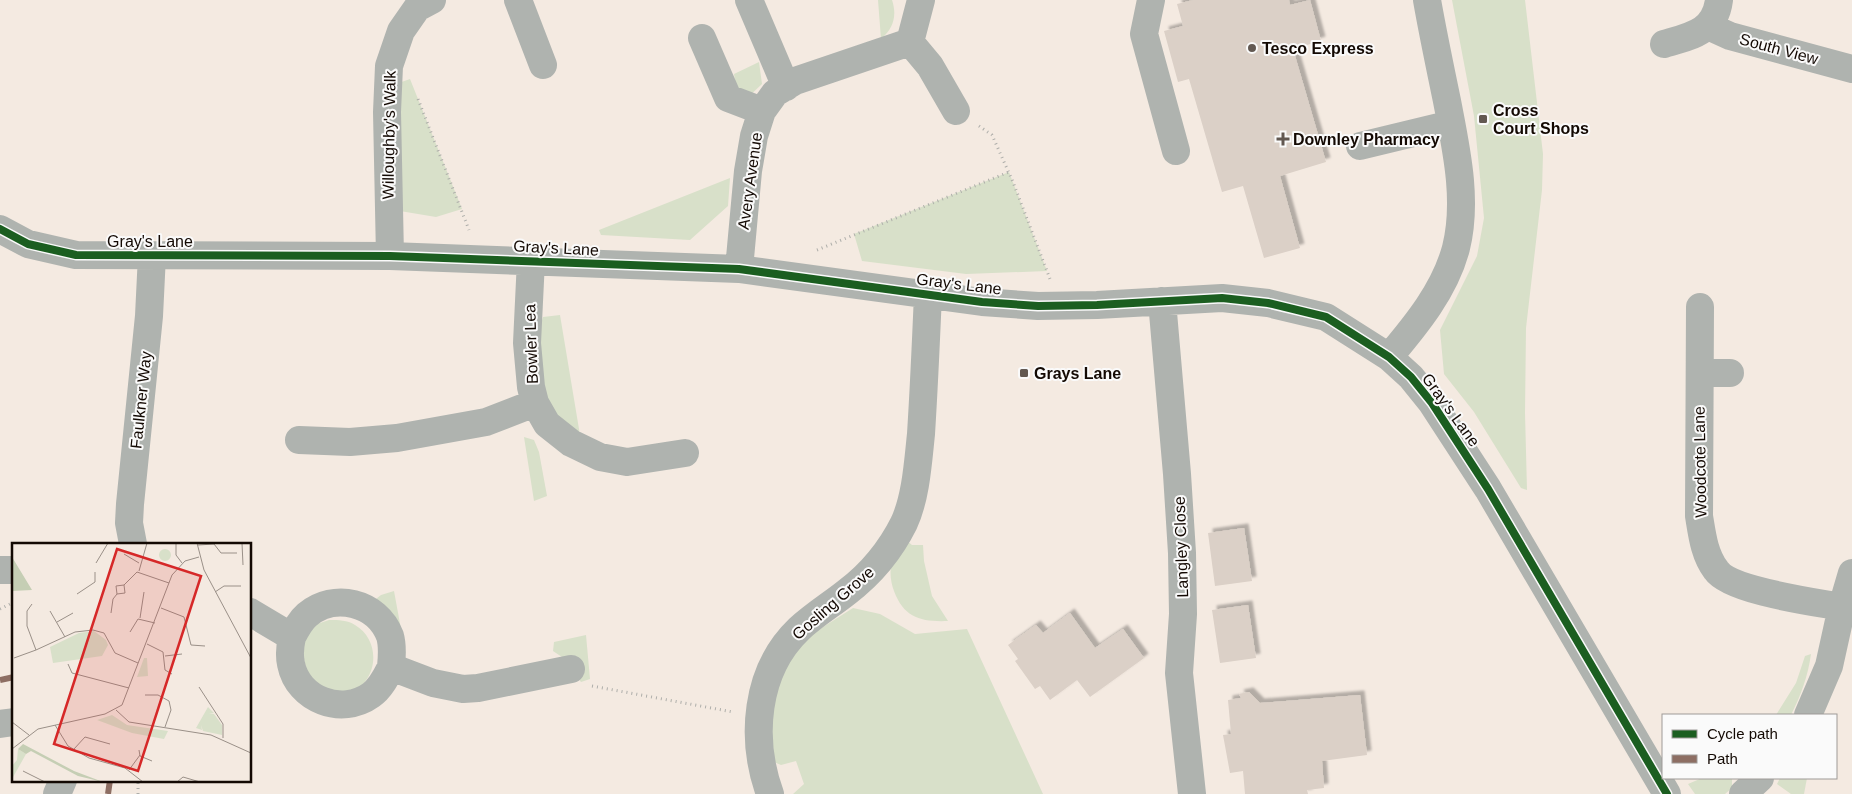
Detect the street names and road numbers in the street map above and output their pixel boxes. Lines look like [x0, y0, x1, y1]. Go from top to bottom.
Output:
street label: South View [1738, 30, 1821, 68]
street label: Willoughby's Walk [379, 70, 399, 199]
street label: Avery Avenue [735, 131, 765, 231]
street label: Gray's Lane [107, 233, 193, 250]
street label: Gray's Lane [513, 237, 599, 259]
street label: Gray's Lane [915, 270, 1003, 298]
street label: Bowler Lea [521, 304, 541, 384]
street label: Faulkner Way [127, 350, 155, 450]
street label: Gray's Lane [1419, 370, 1483, 450]
street label: Woodcote Lane [1691, 406, 1709, 518]
street label: Langley Close [1171, 496, 1191, 598]
street label: Gosling Grove [789, 563, 877, 643]

